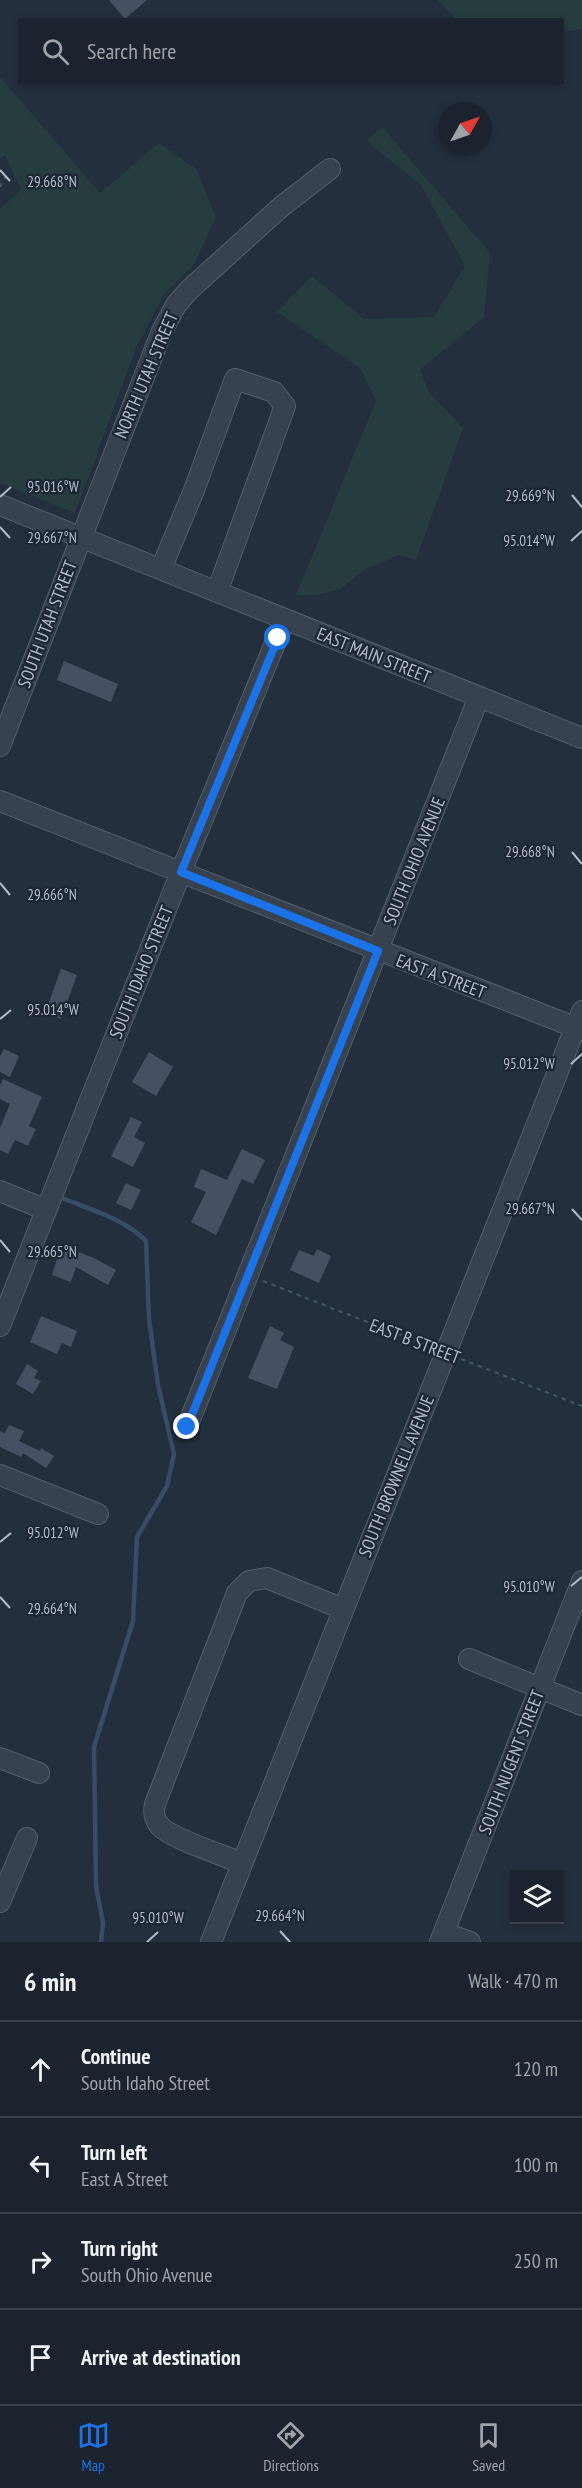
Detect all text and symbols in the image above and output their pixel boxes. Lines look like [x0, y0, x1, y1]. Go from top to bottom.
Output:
search box [18, 18, 564, 84]
icon: search [39, 35, 72, 68]
text: Search here [87, 37, 176, 65]
north arrow [438, 102, 492, 156]
text: 29.668°N [27, 172, 77, 191]
street label: NORTH UTAH STREET [109, 308, 183, 442]
text: 95.016°W [27, 477, 79, 496]
text: 29.669°N [505, 486, 555, 505]
text: 29.667°N [27, 528, 77, 547]
text: 95.014°W [503, 531, 555, 550]
street label: SOUTH UTAH STREET [12, 557, 82, 691]
street label: EAST MAIN STREET [314, 622, 434, 688]
route start [264, 624, 290, 650]
street label: SOUTH OHIO AVENUE [378, 794, 450, 928]
text: 29.668°N [505, 842, 555, 861]
text: 29.666°N [27, 885, 77, 904]
street label: SOUTH IDAHO STREET [104, 902, 178, 1042]
street label: EAST A STREET [393, 948, 489, 1004]
text: 95.014°W [27, 1000, 79, 1019]
text: 95.012°W [503, 1054, 555, 1073]
text: 29.667°N [505, 1199, 555, 1218]
text: 29.665°N [27, 1242, 77, 1261]
street label: EAST B STREET [366, 1313, 464, 1369]
street label: SOUTH BROWNELL AVENUE [353, 1392, 439, 1560]
route end [173, 1413, 199, 1439]
text: 95.012°W [27, 1523, 79, 1542]
text: 95.010°W [503, 1577, 555, 1596]
text: 29.664°N [27, 1599, 77, 1618]
street label: SOUTH NUGENT STREET [473, 1686, 549, 1838]
map controls [510, 1870, 564, 1924]
button: layers [510, 1870, 564, 1924]
text: 29.664°N [255, 1906, 305, 1925]
text: 95.010°W [132, 1908, 184, 1927]
text: 6 min [24, 1965, 77, 1998]
text: Walk · 470 m [468, 1968, 558, 1994]
text: Continue [81, 2042, 151, 2070]
icon: ahead [24, 2053, 57, 2086]
text: 120 m [514, 2056, 558, 2082]
text: South Idaho Street [81, 2070, 210, 2096]
text: Turn left [81, 2138, 147, 2166]
icon: left [24, 2149, 57, 2182]
text: 100 m [514, 2152, 558, 2178]
text: East A Street [81, 2166, 168, 2192]
text: Turn right [81, 2234, 158, 2262]
icon: right [24, 2245, 57, 2278]
text: 250 m [514, 2248, 558, 2274]
text: South Ohio Avenue [81, 2262, 212, 2288]
icon: arrive [24, 2341, 57, 2374]
text: Arrive at destination [81, 2343, 241, 2371]
tab: Map [77, 2419, 110, 2475]
tab: Directions [263, 2419, 319, 2475]
tab: Saved [472, 2419, 505, 2475]

